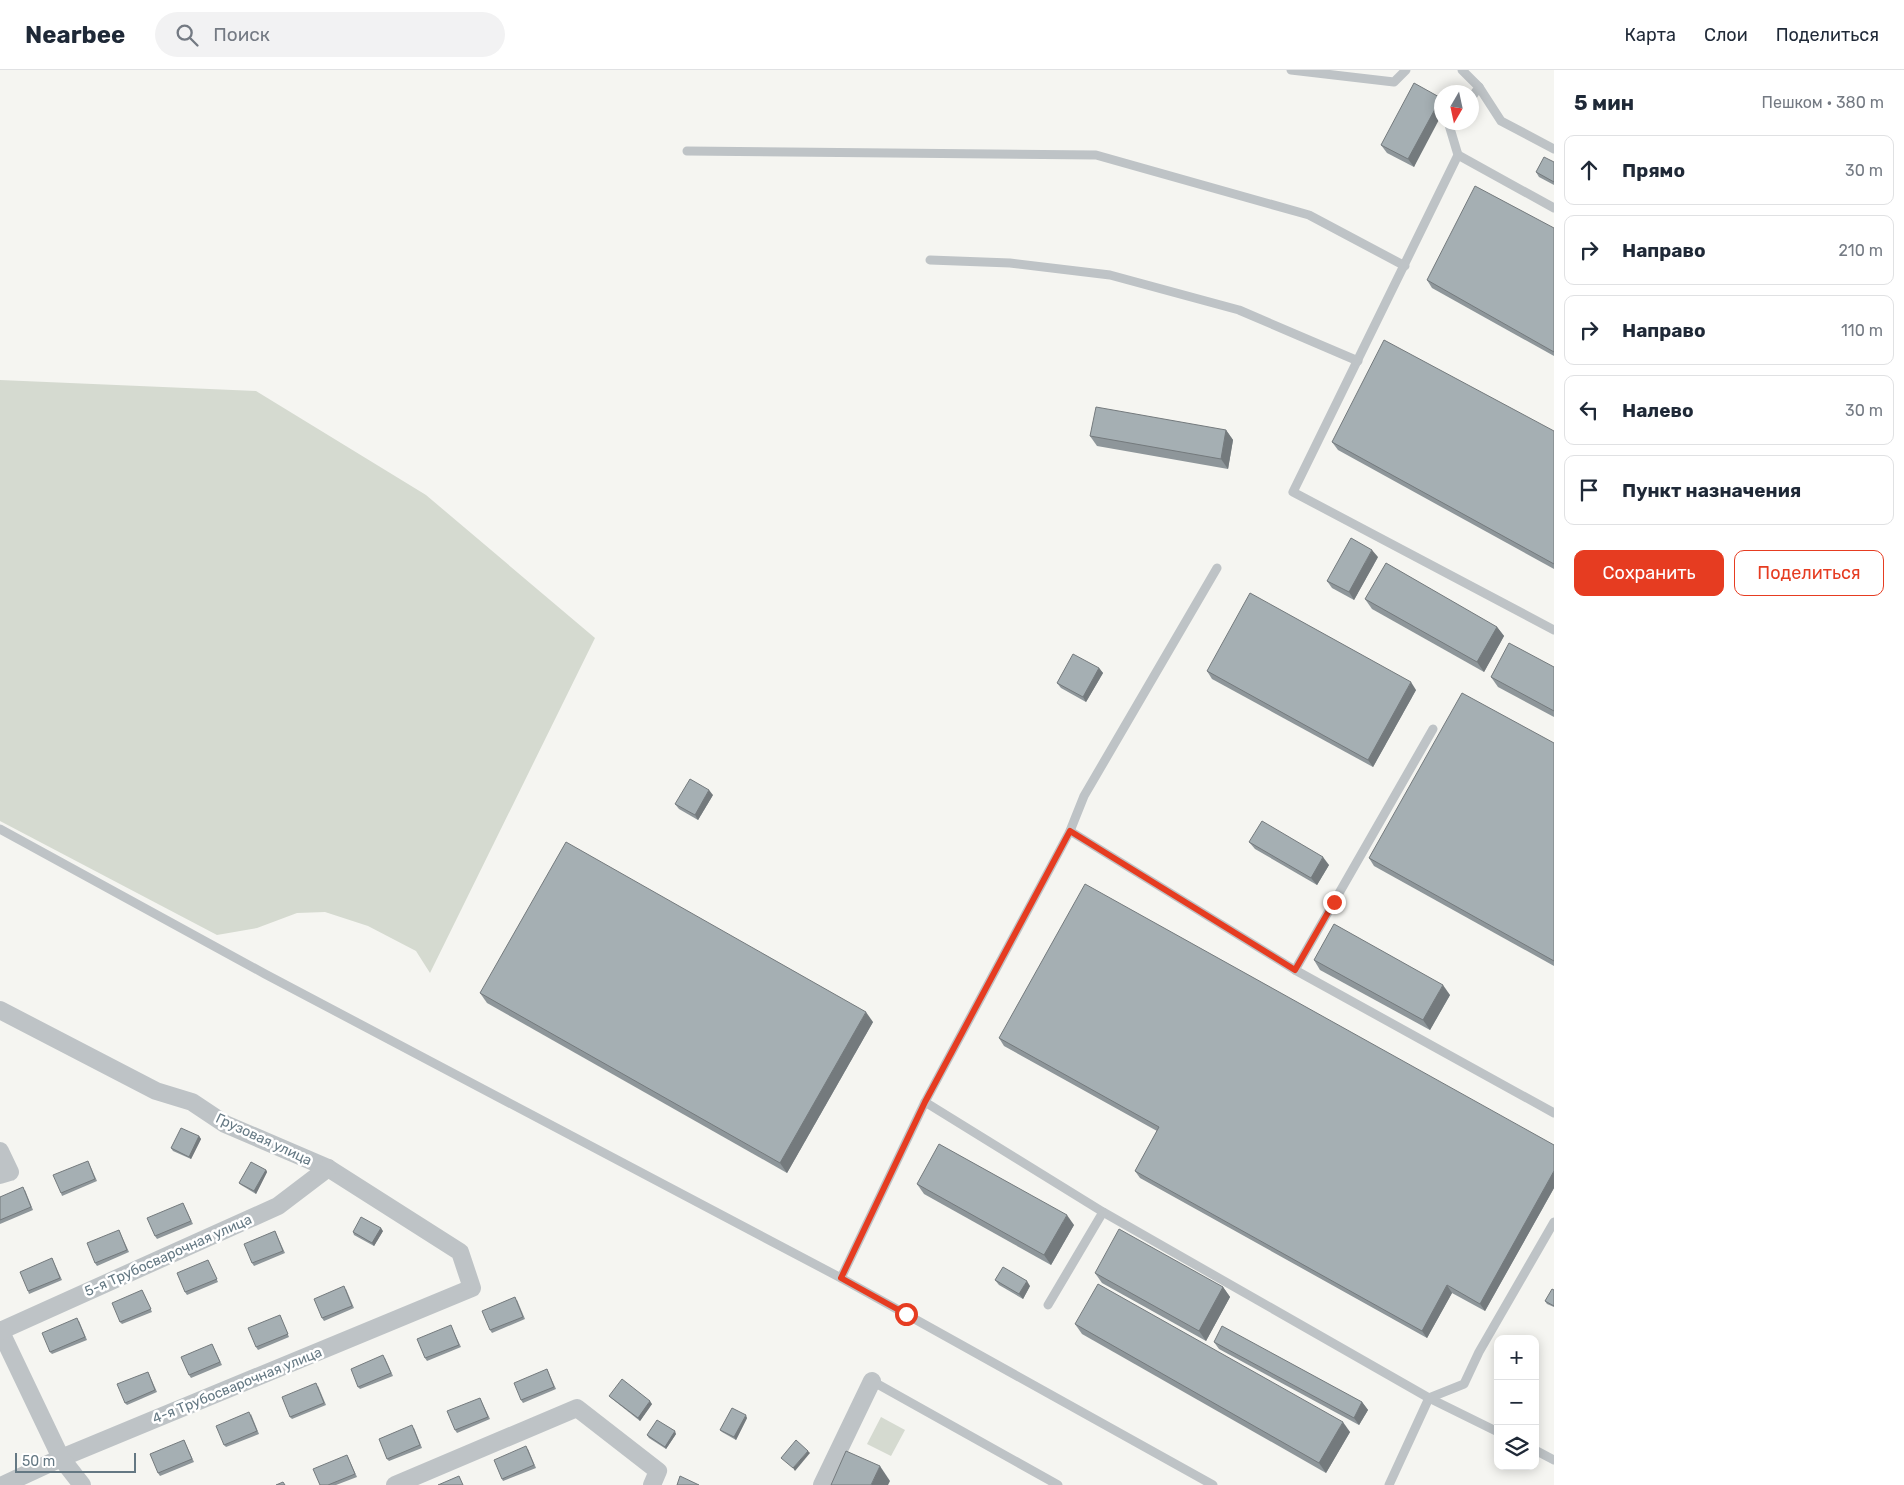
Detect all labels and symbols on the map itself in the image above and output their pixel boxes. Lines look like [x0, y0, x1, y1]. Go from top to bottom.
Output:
north arrow [1434, 85, 1479, 130]
route end [1323, 891, 1346, 914]
street label: Грузовая улица [213, 1110, 315, 1169]
street label: 5-я Трубосварочная улица [82, 1211, 254, 1300]
route start [895, 1303, 918, 1326]
street label: 4-я Трубосварочная улица [150, 1344, 325, 1427]
scale bar [15, 1450, 136, 1473]

